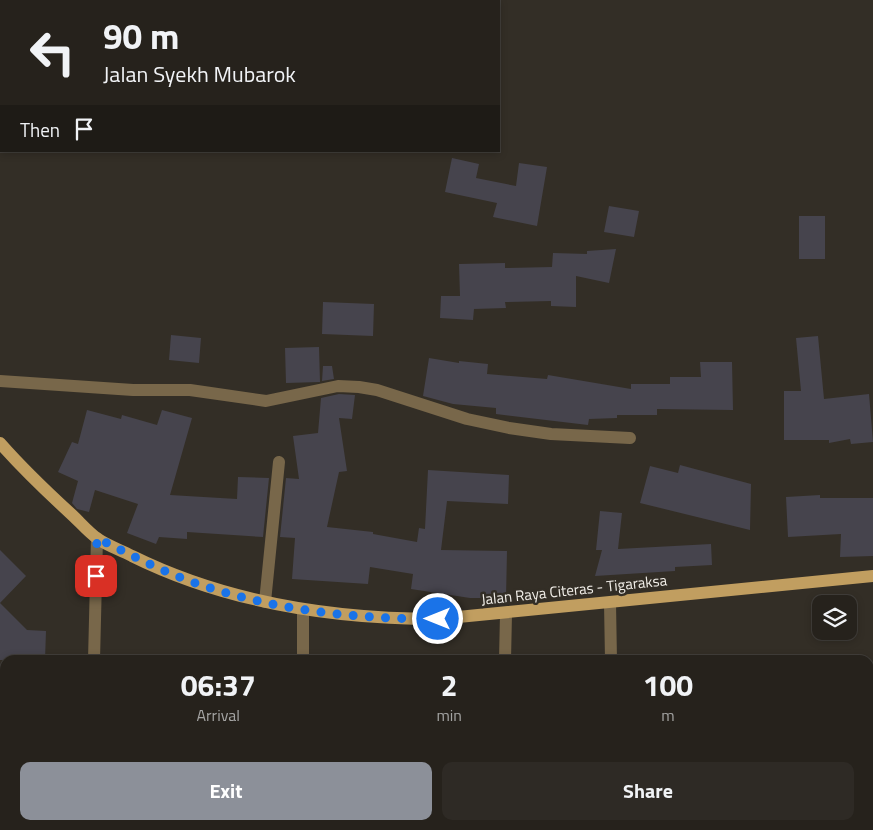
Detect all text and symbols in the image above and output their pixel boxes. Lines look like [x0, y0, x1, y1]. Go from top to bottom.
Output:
text: 90 m [103, 9, 179, 63]
icon: left [20, 20, 85, 85]
text: Jalan Syekh Mubarok [103, 57, 296, 91]
text: Then [20, 115, 60, 144]
icon: arrive [70, 115, 98, 143]
pin [75, 555, 117, 597]
icon: arrive [82, 562, 110, 590]
street label: Jalan Raya Citeras - Tigaraksa [480, 568, 668, 611]
position arrow [411, 592, 463, 644]
map controls [812, 595, 857, 640]
button: layers [812, 595, 857, 640]
text: 06:37 [181, 662, 256, 708]
text: 2 [441, 662, 458, 708]
text: 100 [643, 662, 693, 708]
text: Arrival [197, 703, 240, 727]
text: min [436, 703, 462, 727]
text: m [661, 703, 675, 727]
button: Exit [20, 762, 432, 820]
button: Share [442, 762, 854, 820]

